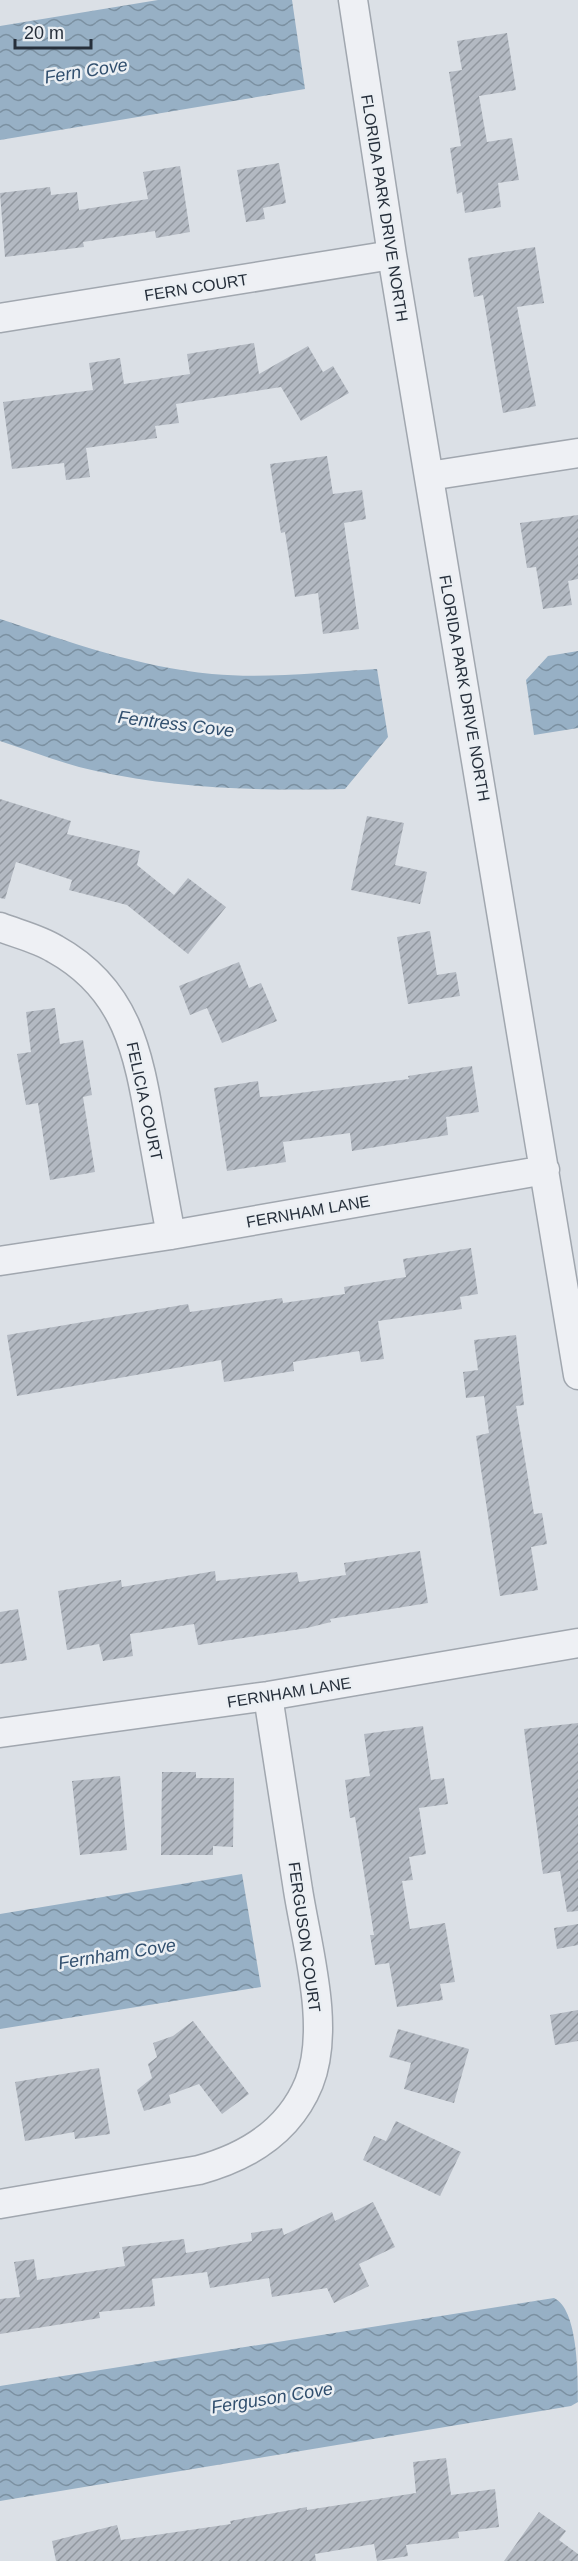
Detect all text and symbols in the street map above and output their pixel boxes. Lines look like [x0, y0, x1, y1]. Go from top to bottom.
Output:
scale bar [15, 12, 92, 50]
text: 20 m [24, 23, 64, 43]
water label: Fern Cove [43, 55, 129, 87]
street label: FLORIDA PARK DRIVE NORTH [358, 93, 411, 323]
street label: FERN COURT [143, 271, 249, 304]
street label: FLORIDA PARK DRIVE NORTH [436, 574, 493, 803]
water label: Fentress Cove [117, 707, 235, 741]
street label: FELICIA COURT [124, 1040, 165, 1162]
street label: FERNHAM LANE [245, 1192, 371, 1231]
street label: FERNHAM LANE [226, 1674, 352, 1711]
street label: FERGUSON COURT [286, 1861, 324, 2014]
water label: Fernham Cove [57, 1935, 177, 1973]
water label: Ferguson Cove [210, 2378, 334, 2418]

